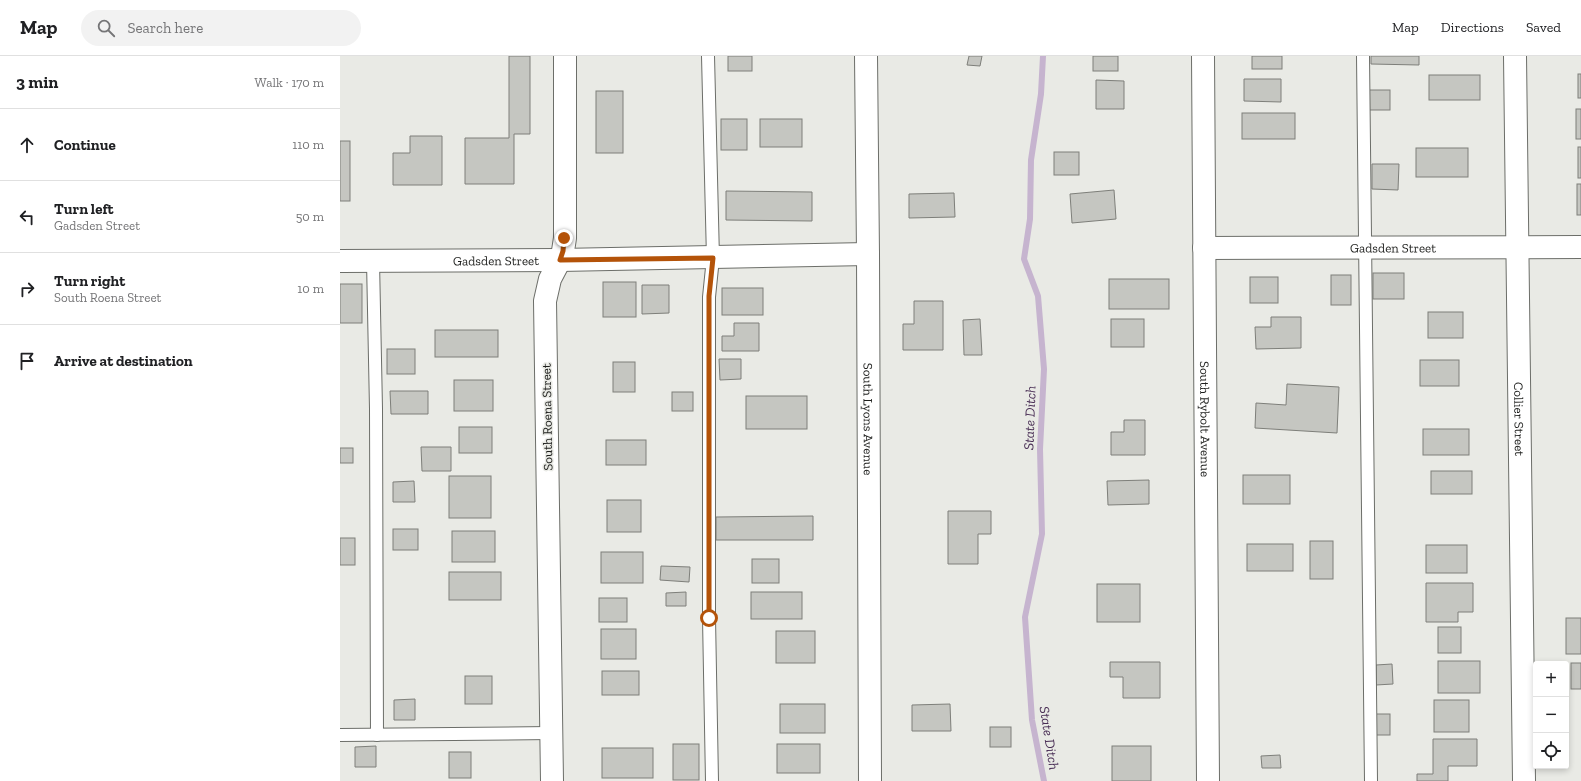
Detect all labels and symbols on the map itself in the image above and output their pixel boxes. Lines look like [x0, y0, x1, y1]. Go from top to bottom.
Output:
route end [555, 229, 573, 247]
street label: Gadsden Street [1350, 240, 1436, 255]
street label: Gadsden Street [453, 253, 539, 268]
street label: South Rybolt Avenue [1198, 361, 1213, 477]
street label: South Roena Street [539, 363, 555, 471]
street label: South Lyons Avenue [861, 363, 876, 475]
street label: Collier Street [1512, 382, 1527, 456]
water label: State Ditch [1020, 386, 1040, 450]
route start [700, 609, 718, 627]
water label: State Ditch [1036, 705, 1062, 771]

